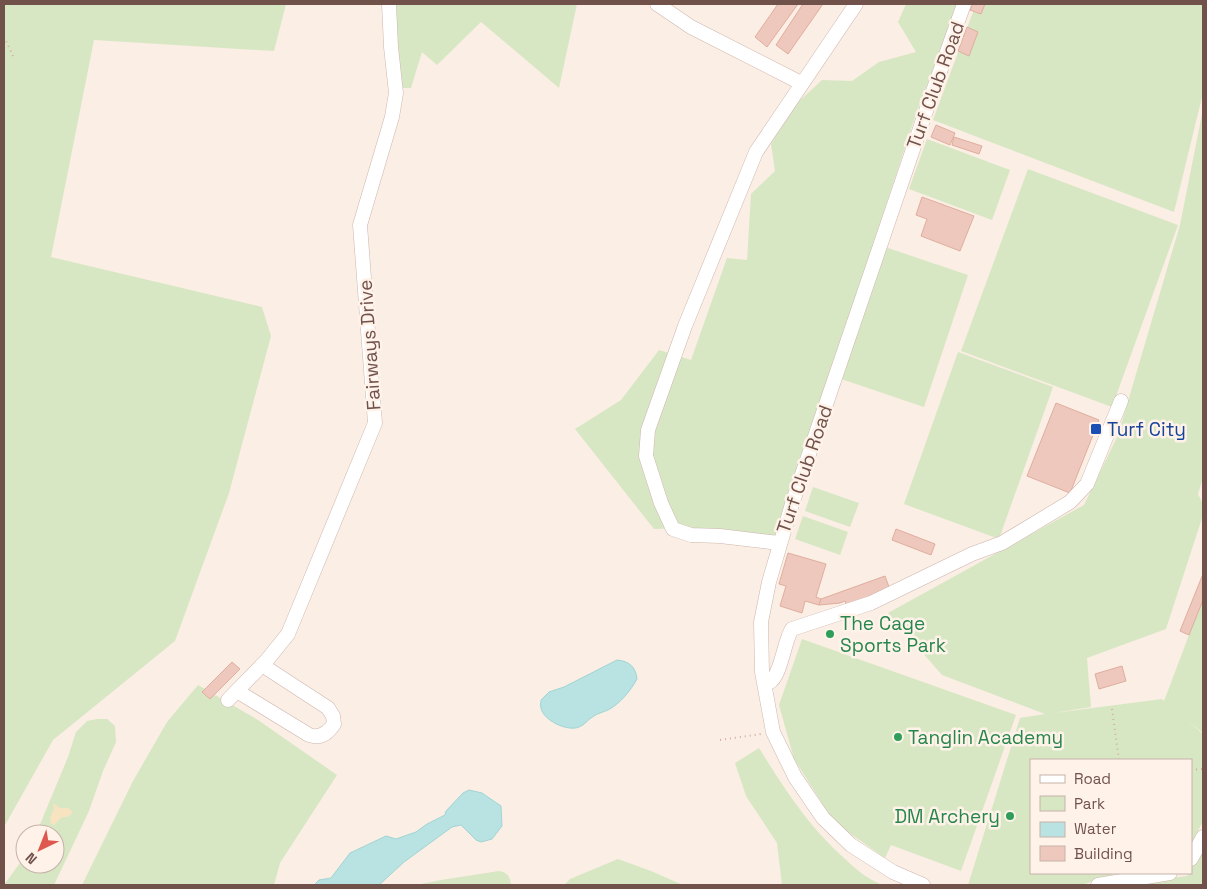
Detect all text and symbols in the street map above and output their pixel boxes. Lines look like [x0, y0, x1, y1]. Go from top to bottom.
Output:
street label: Turf Club Road [901, 18, 970, 152]
street label: Fairways Drive [352, 279, 387, 411]
street label: Turf Club Road [771, 402, 838, 537]
place label: Turf City [1107, 417, 1186, 442]
marker: Turf City [1089, 422, 1103, 436]
place label: The Cage Sports Park [840, 611, 946, 658]
marker: The Cage Sports Park [824, 628, 836, 640]
place label: Tanglin Academy [908, 725, 1063, 750]
marker: Tanglin Academy [892, 731, 904, 743]
legend [1030, 759, 1192, 874]
text: Road [1074, 769, 1111, 788]
text: Park [1074, 794, 1105, 813]
place label: DM Archery [895, 804, 1000, 829]
marker: DM Archery [1004, 810, 1016, 822]
text: Water [1074, 819, 1117, 838]
north arrow [15, 824, 65, 874]
text: Building [1074, 844, 1133, 863]
text: N [22, 849, 41, 868]

